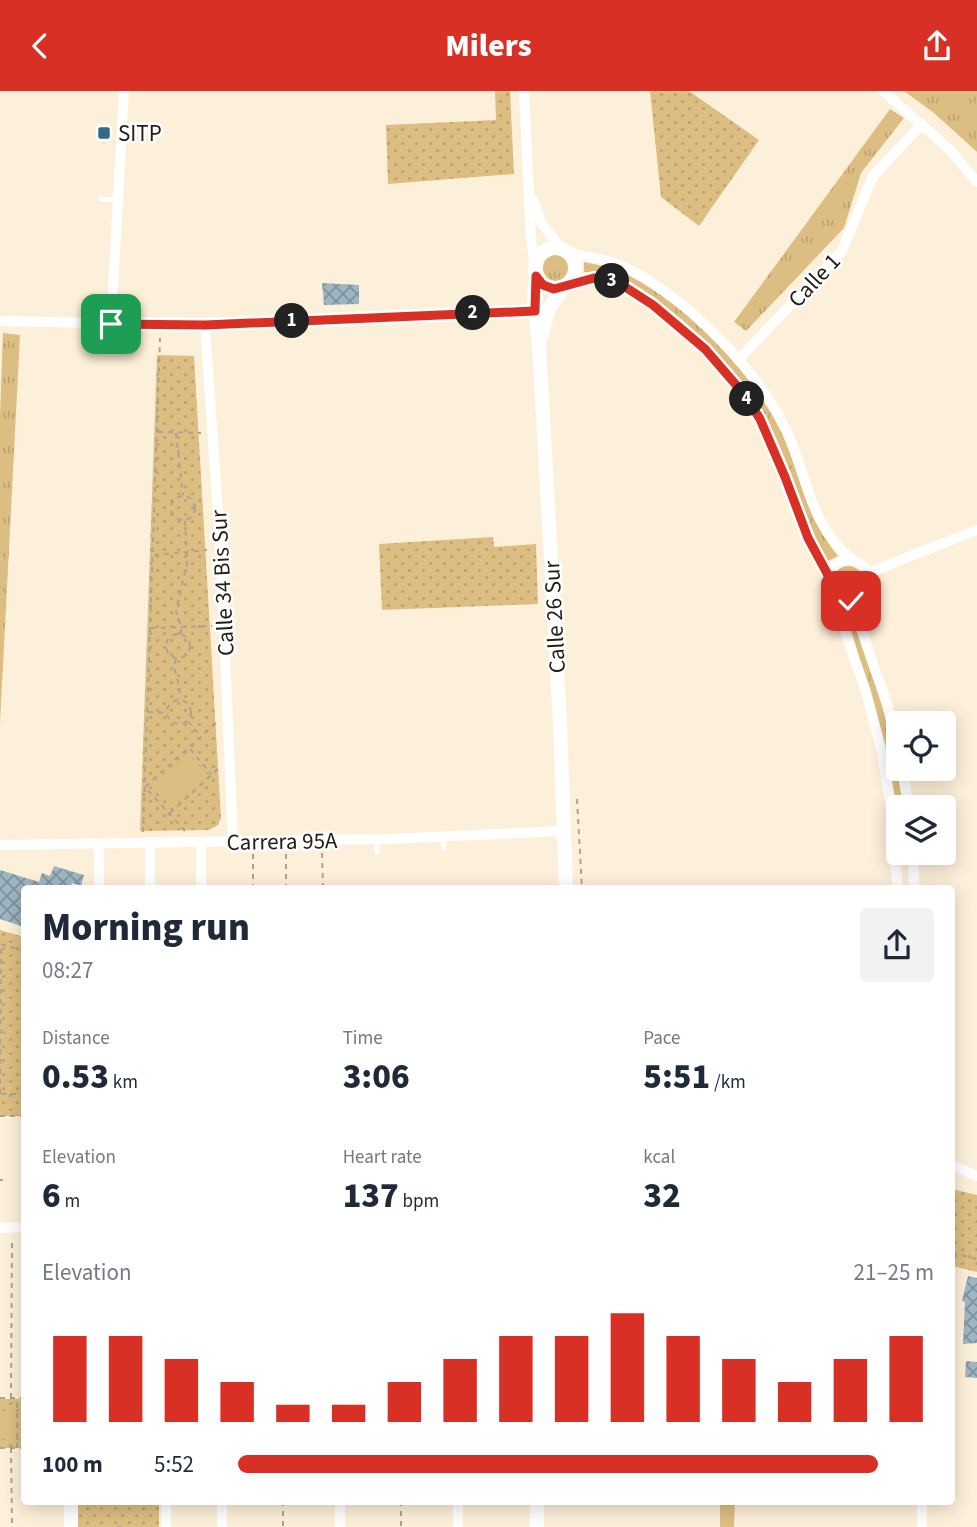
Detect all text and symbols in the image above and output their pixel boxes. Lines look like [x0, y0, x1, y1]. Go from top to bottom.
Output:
text: Milers [445, 23, 532, 69]
icon: back [21, 27, 59, 65]
icon: share [918, 27, 956, 65]
place label: SITP [118, 117, 162, 150]
marker: SITP [96, 125, 112, 141]
street label: Calle 1 [781, 246, 848, 315]
pin: 3 [594, 263, 630, 299]
text: 3 [606, 267, 617, 294]
pin [81, 294, 141, 354]
pin: 2 [456, 295, 490, 331]
text: 2 [467, 299, 478, 326]
pin: 1 [274, 303, 310, 338]
icon: arrive [92, 305, 130, 343]
text: 1 [286, 307, 297, 334]
pin: 4 [730, 381, 764, 417]
text: 4 [741, 385, 752, 412]
street label: Calle 34 Bis Sur [202, 508, 243, 657]
street label: Calle 26 Sur [535, 559, 574, 674]
pin [821, 571, 881, 631]
icon: check [832, 582, 870, 620]
map controls [886, 711, 956, 865]
button: locate [886, 711, 956, 781]
button: layers [886, 795, 956, 865]
street label: Carrera 95A [226, 824, 338, 859]
text: Morning run [42, 901, 250, 955]
button: share [860, 908, 934, 982]
text: 08:27 [42, 954, 93, 987]
text: Distance [42, 1025, 110, 1052]
text: Time [343, 1025, 383, 1052]
text: Pace [643, 1025, 681, 1052]
text: 0.53 [42, 1052, 109, 1102]
text: 3:06 [343, 1052, 410, 1102]
text: 5:51 [643, 1052, 710, 1102]
text: km [109, 1069, 138, 1096]
text: /km [710, 1069, 746, 1096]
text: Elevation [42, 1144, 116, 1171]
text: Heart rate [343, 1144, 422, 1171]
text: kcal [643, 1144, 675, 1171]
text: 6 [42, 1171, 61, 1221]
text: 137 [343, 1171, 399, 1221]
text: 32 [643, 1171, 681, 1221]
text: m [61, 1188, 80, 1215]
text: bpm [399, 1188, 439, 1215]
text: Elevation [42, 1256, 132, 1289]
text: 21–25 m [854, 1256, 934, 1289]
text: 100 m [42, 1448, 103, 1481]
text: 5:52 [154, 1448, 194, 1481]

